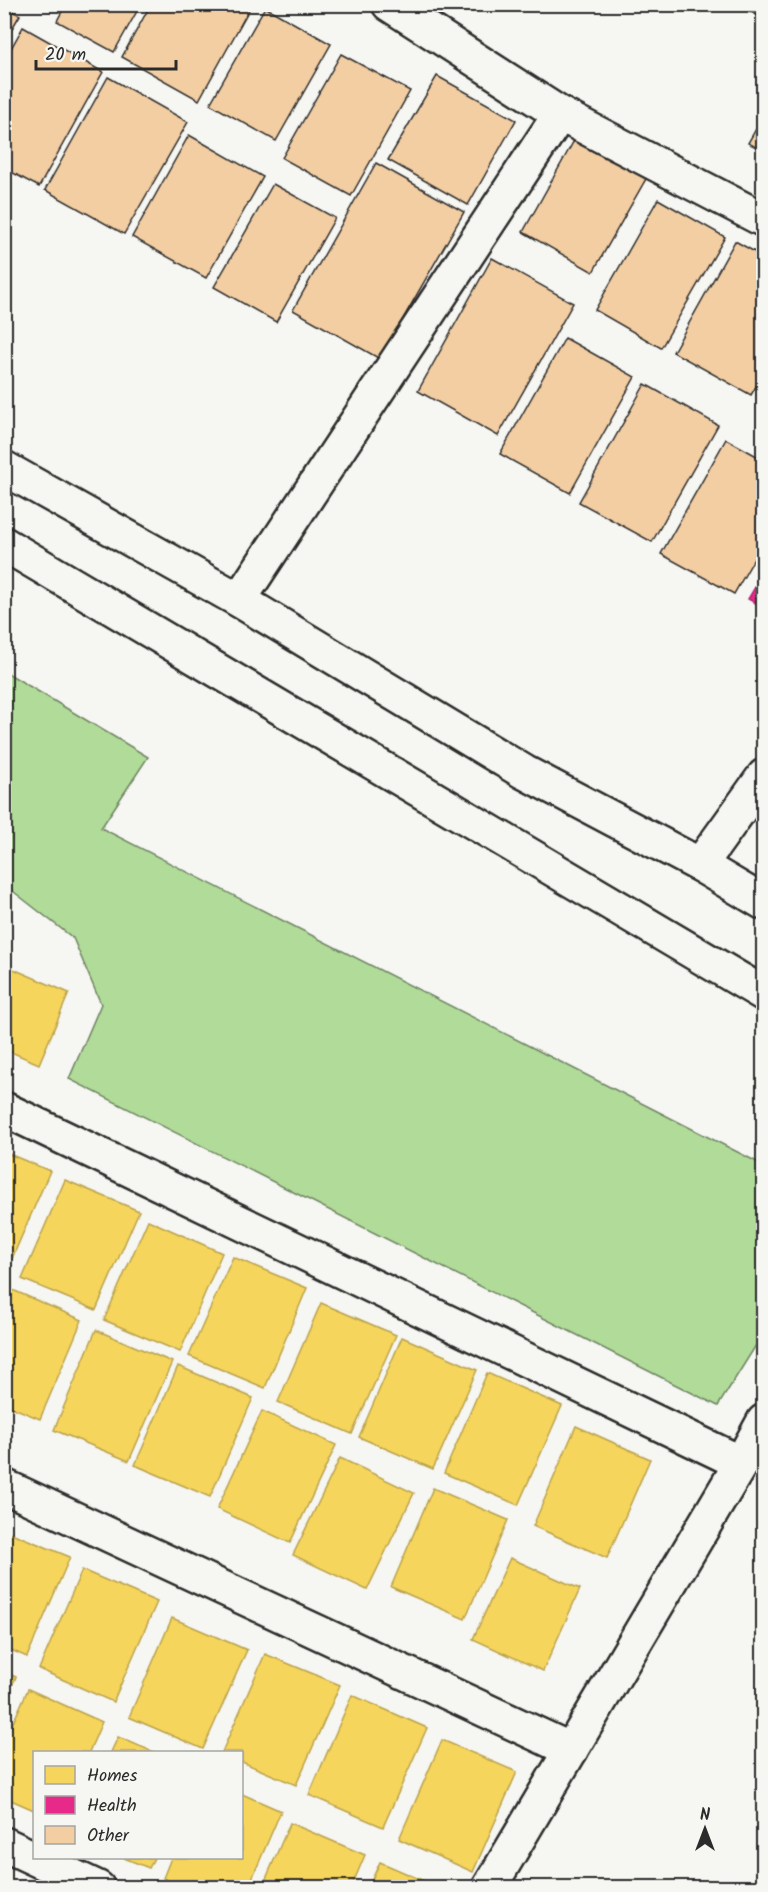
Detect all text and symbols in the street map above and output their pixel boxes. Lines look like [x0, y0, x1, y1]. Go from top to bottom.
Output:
scale bar [36, 33, 176, 71]
text: 20 m [45, 41, 86, 70]
legend [33, 1751, 243, 1859]
text: Homes [87, 1762, 138, 1791]
text: Health [87, 1792, 137, 1821]
north arrow [675, 1799, 735, 1859]
text: N [700, 1803, 710, 1828]
text: Other [87, 1822, 130, 1851]

